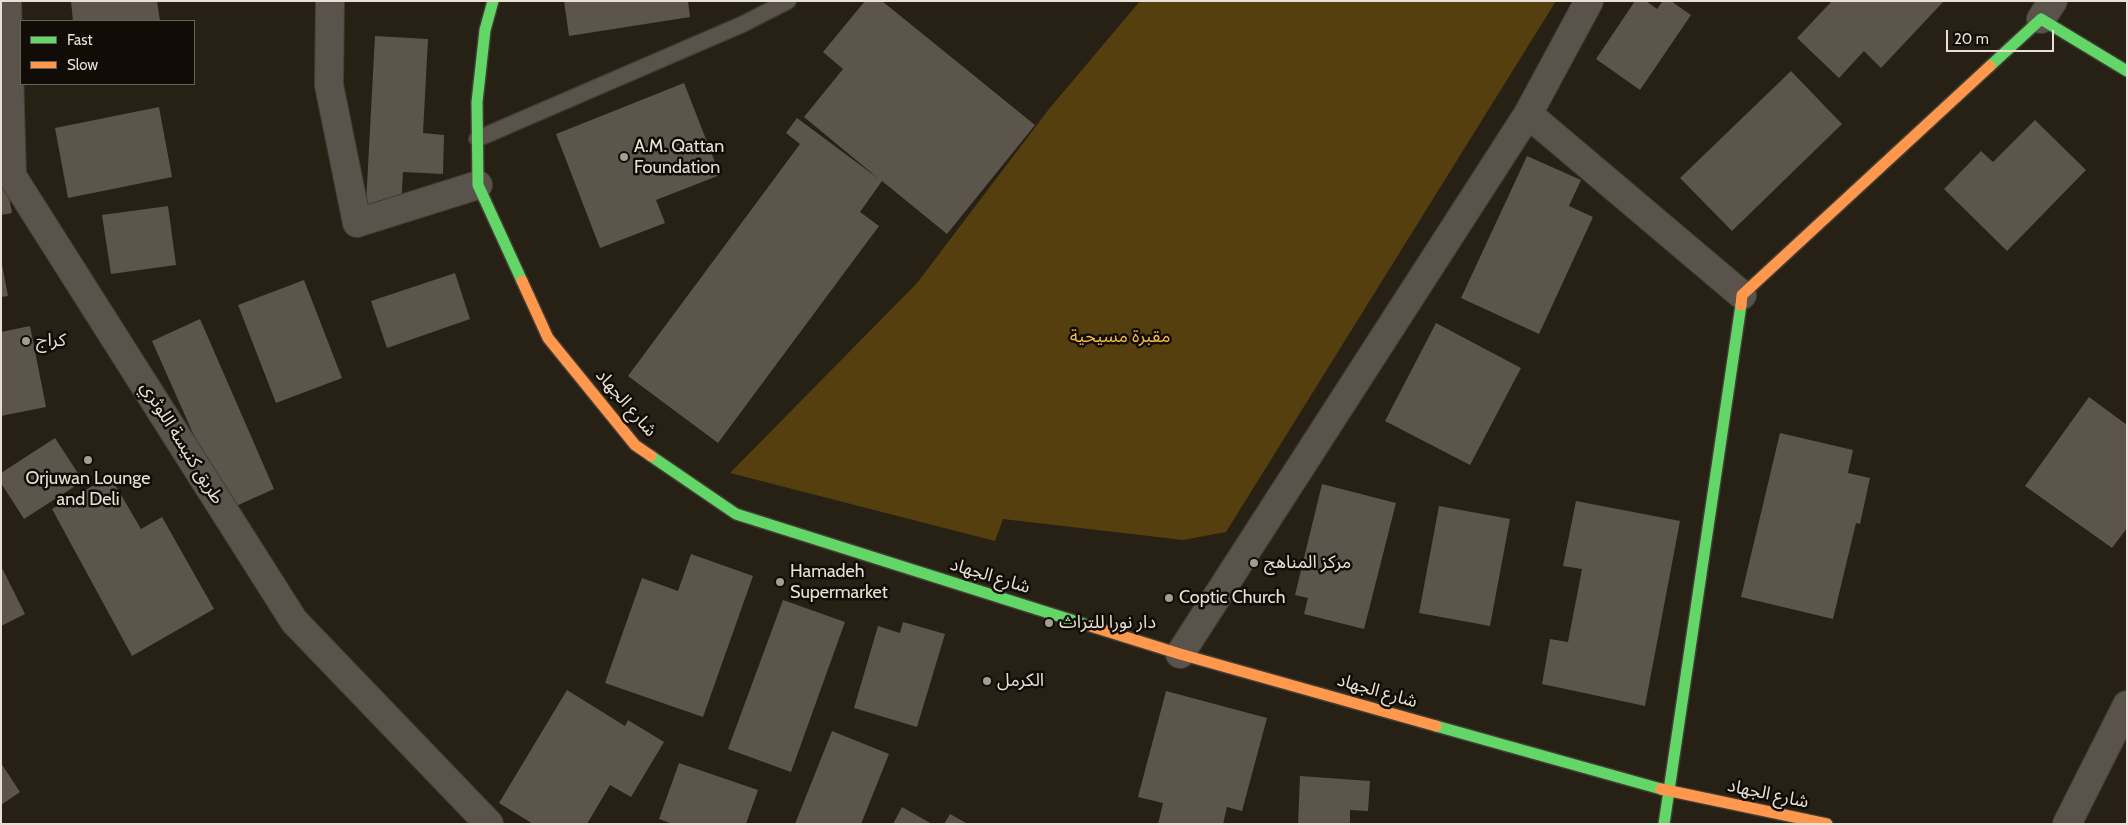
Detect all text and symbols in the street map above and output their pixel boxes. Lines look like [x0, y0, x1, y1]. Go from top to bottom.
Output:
legend [20, 20, 195, 85]
scale bar [1948, 20, 2056, 52]
text: 20 m [1954, 30, 1989, 48]
text: Fast [67, 31, 92, 49]
text: Slow [67, 56, 98, 74]
place label: A.M. Qattan Foundation [634, 136, 724, 178]
marker: A.M. Qattan Foundation [618, 151, 630, 163]
park label: مقبرة مسيحية [1070, 326, 1170, 348]
place label: كراج [36, 330, 66, 352]
marker: كراج [20, 335, 32, 347]
street label: شارع الجهاد [591, 365, 661, 441]
street label: طريق كنيسة اللوثري [136, 378, 228, 508]
marker: Orjuwan Lounge and Deli [82, 454, 94, 466]
place label: Orjuwan Lounge and Deli [26, 468, 150, 510]
place label: مركز المناهج [1264, 552, 1351, 574]
street label: شارع الجهاد [947, 554, 1033, 598]
marker: مركز المناهج [1248, 557, 1260, 569]
place label: Hamadeh Supermarket [790, 561, 888, 604]
marker: Hamadeh Supermarket [774, 576, 786, 588]
place label: Coptic Church [1179, 587, 1285, 609]
marker: Coptic Church [1163, 592, 1175, 604]
place label: دار نورا للتراث [1059, 612, 1156, 634]
marker: دار نورا للتراث [1043, 617, 1055, 629]
street label: شارع الجهاد [1334, 669, 1420, 713]
place label: الكرمل [997, 670, 1044, 692]
marker: الكرمل [981, 675, 993, 687]
street label: شارع الجهاد [1725, 775, 1811, 813]

